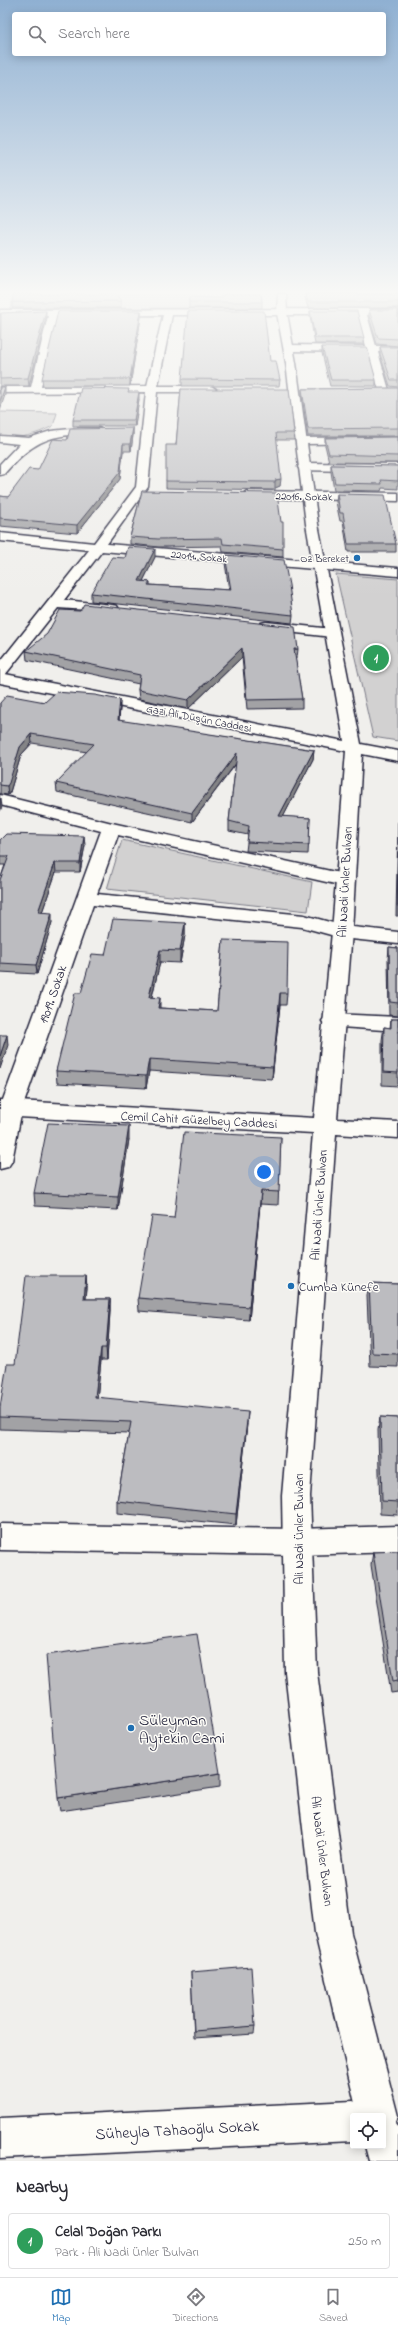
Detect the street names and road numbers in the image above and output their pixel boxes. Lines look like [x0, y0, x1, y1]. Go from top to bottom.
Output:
street label: 22016. Sokak [275, 489, 333, 505]
street label: 22014. Sokak [170, 547, 228, 567]
street label: Gazi Ali Düşün Caddesi [145, 701, 253, 737]
street label: Ali Nadi Ünler Bulvarı [333, 826, 358, 938]
street label: 19019. Sokak [35, 962, 72, 1026]
street label: Cemil Cahit Güzelbey Caddesi [120, 1107, 278, 1135]
street label: Ali Nadi Ünler Bulvarı [306, 1149, 333, 1261]
street label: Ali Nadi Ünler Bulvarı [290, 1473, 309, 1585]
street label: Ali Nadi Ünler Bulvarı [305, 1795, 338, 1907]
street label: Süheyla Tahaoğlu Sokak [95, 2115, 261, 2147]

